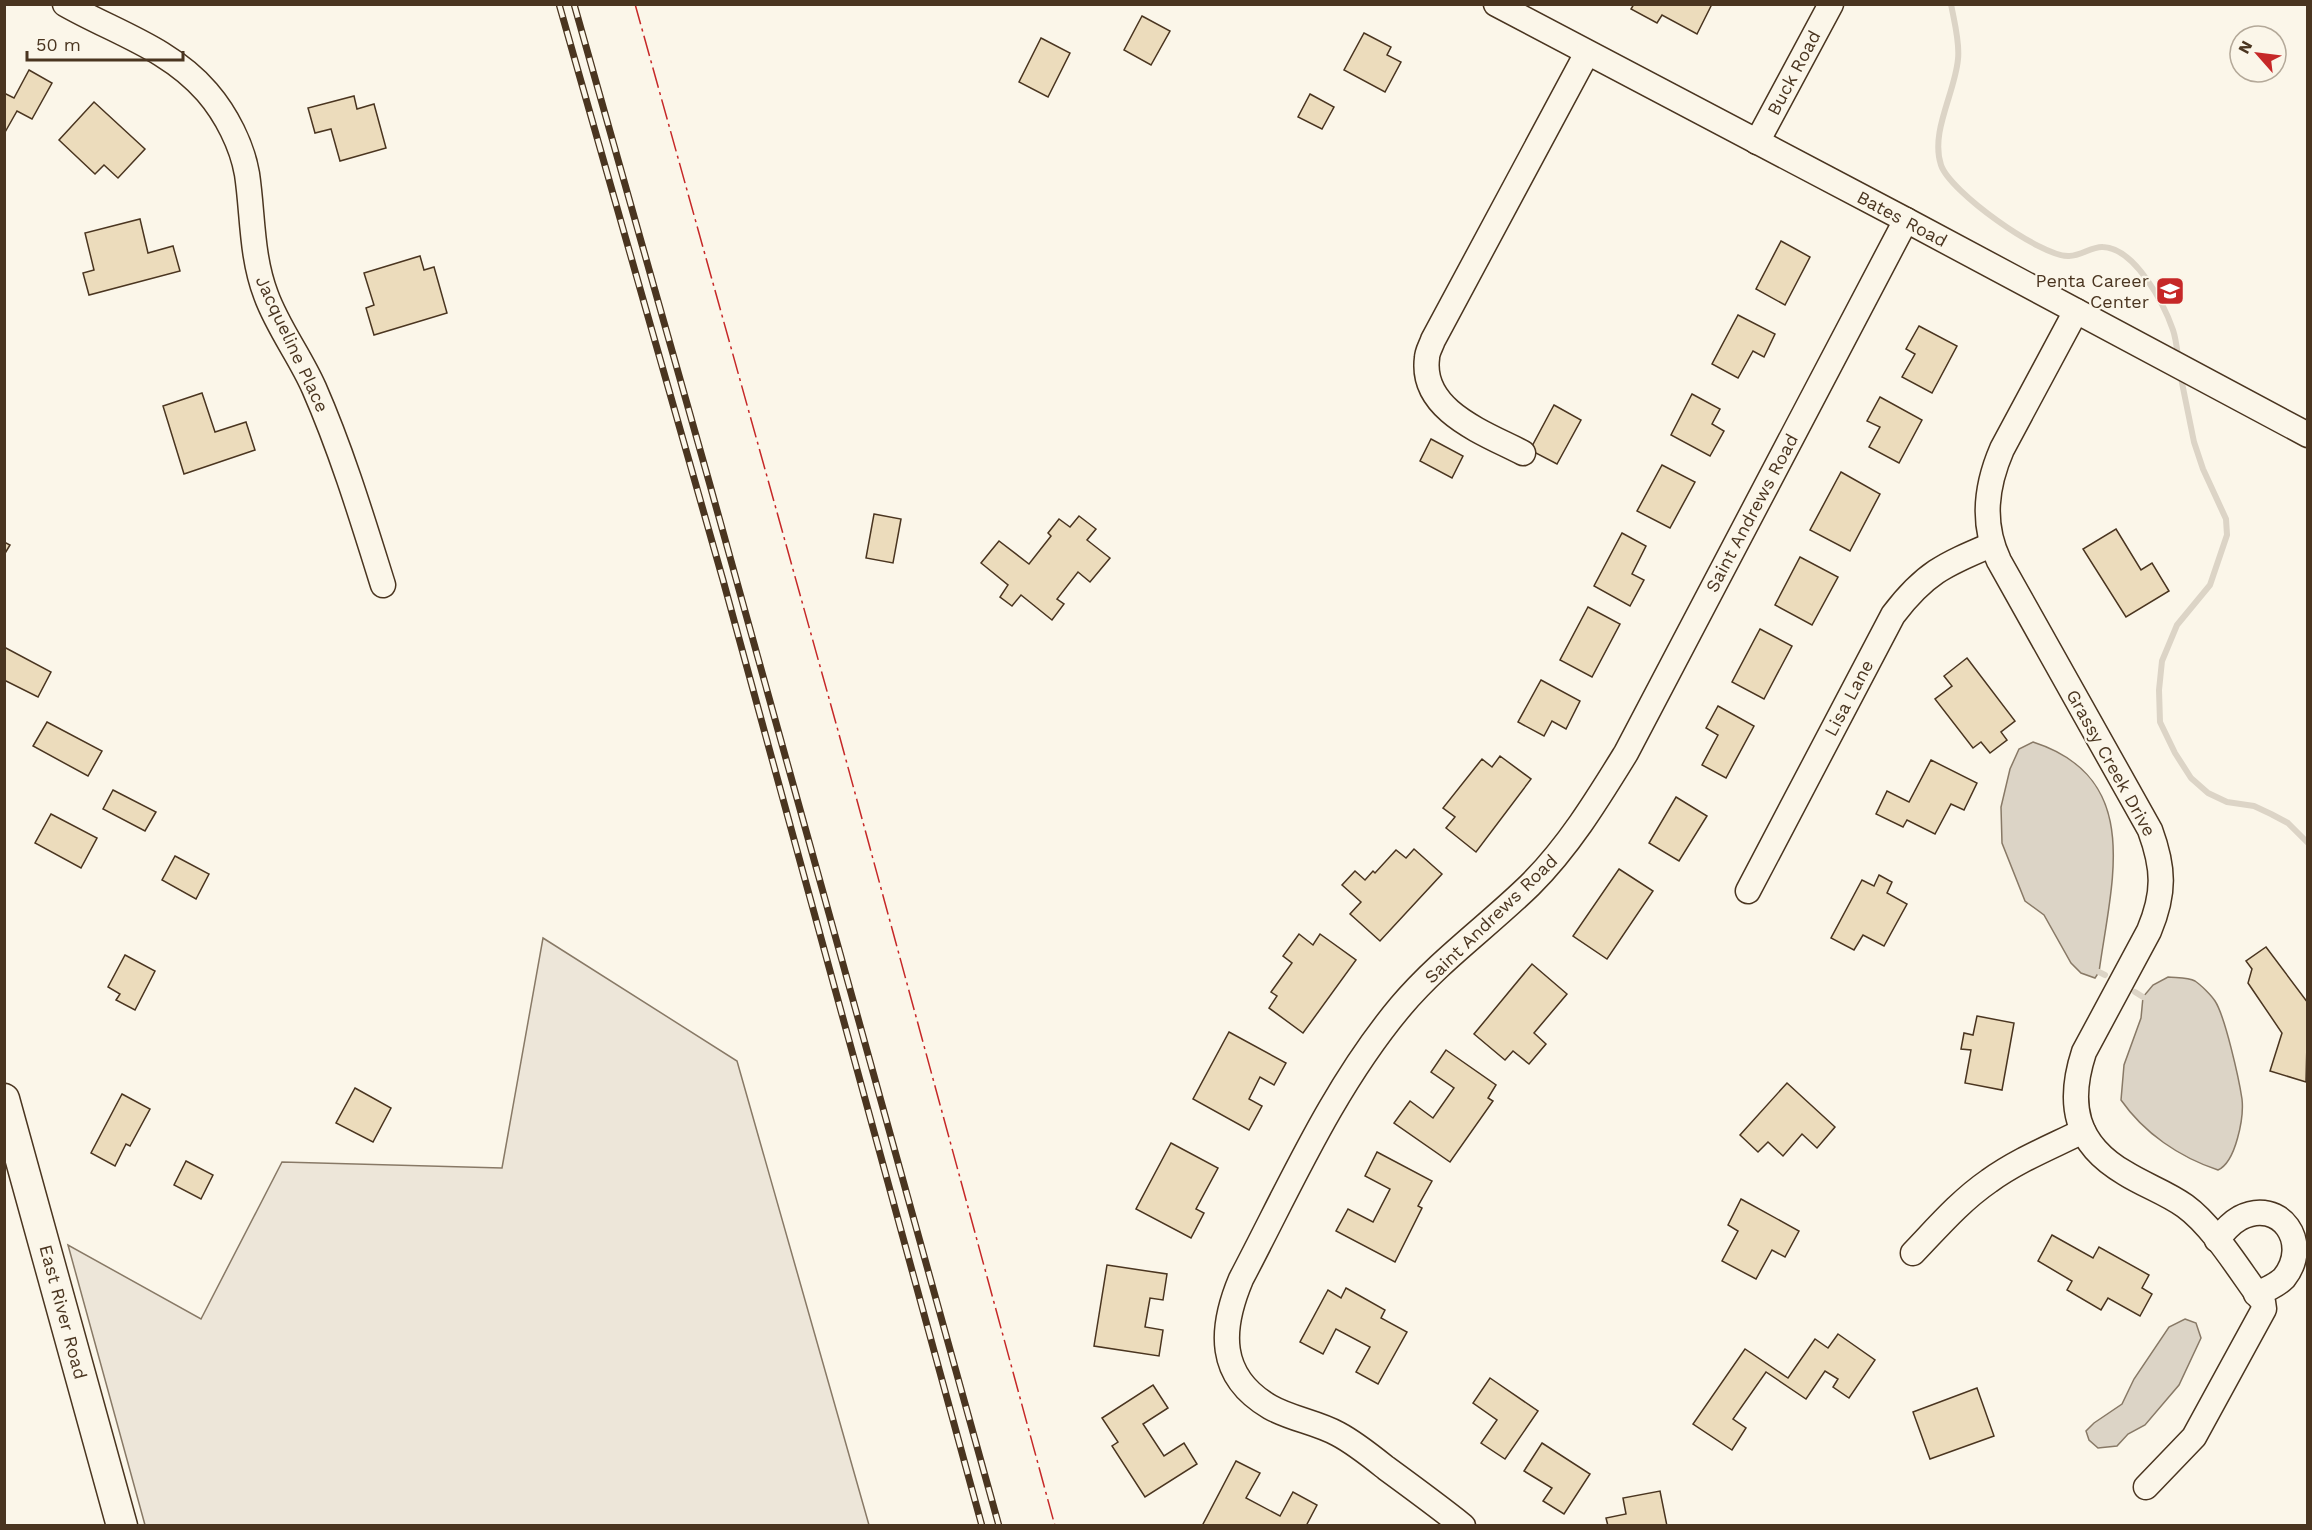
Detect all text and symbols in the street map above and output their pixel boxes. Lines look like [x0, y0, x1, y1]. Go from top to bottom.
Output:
scale bar [27, 24, 183, 62]
north arrow [2228, 24, 2288, 84]
street label: Buck Road [1762, 27, 1825, 119]
text: 50 m [36, 34, 81, 55]
text: N [2234, 37, 2256, 57]
street label: Bates Road [1854, 186, 1951, 251]
place label: Penta Career Center [2036, 270, 2149, 312]
street label: Jacqueline Place [252, 272, 333, 415]
school or university icon: Penta Career Center [2154, 275, 2186, 307]
street label: Saint Andrews Road [1701, 430, 1802, 596]
street label: Lisa Lane [1820, 656, 1877, 740]
street label: Grassy Creek Drive [2062, 686, 2161, 840]
street label: Saint Andrews Road [1420, 850, 1561, 987]
street label: East River Road [35, 1242, 92, 1381]

